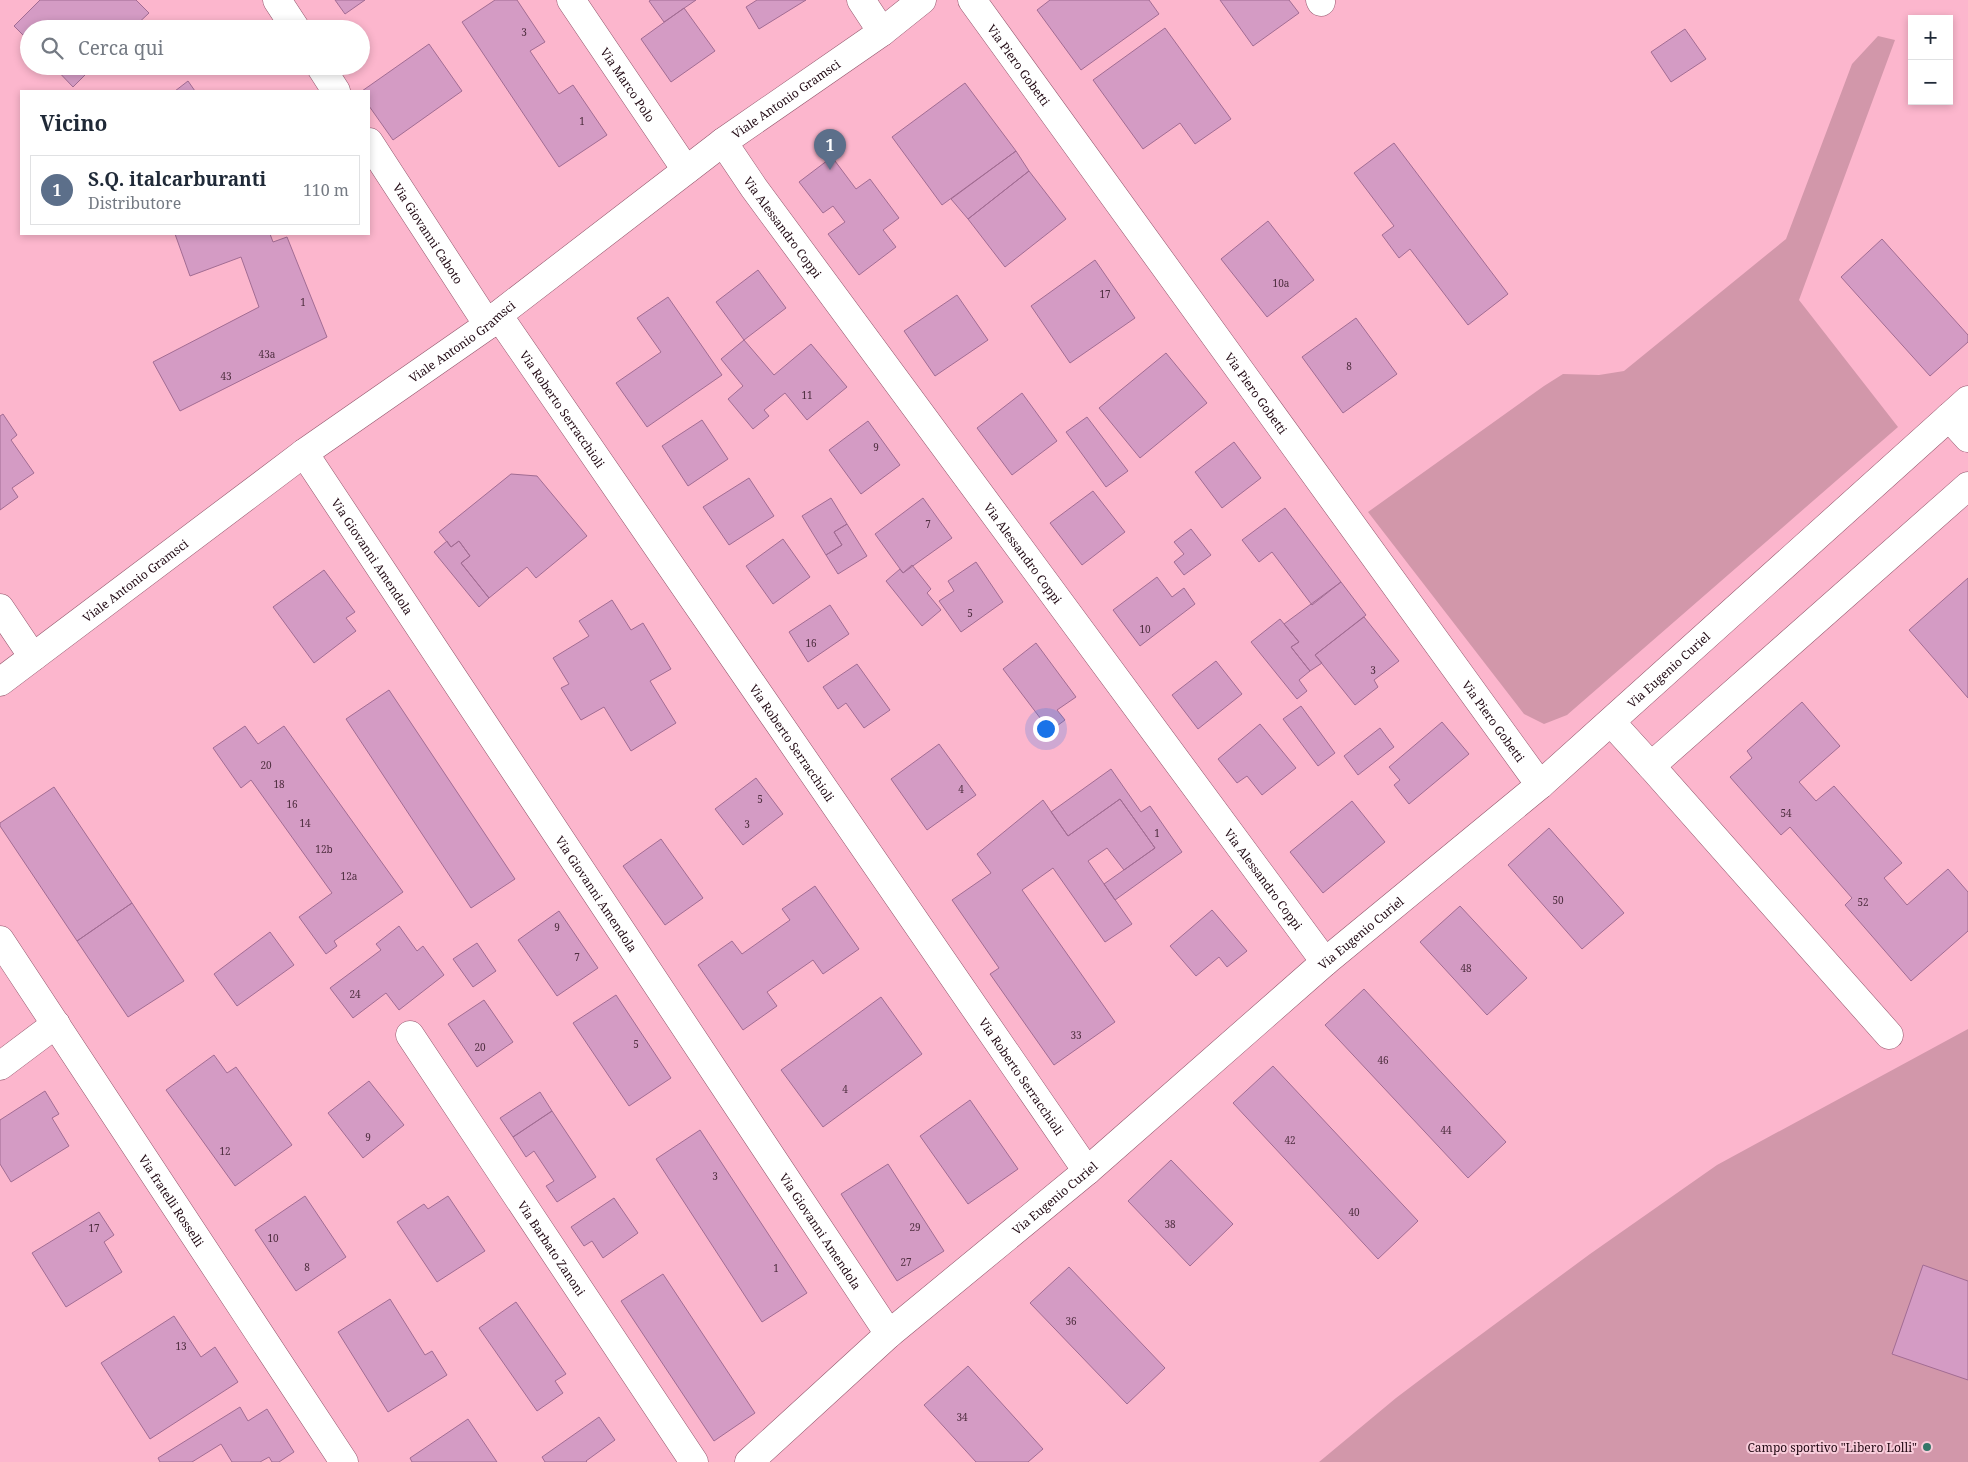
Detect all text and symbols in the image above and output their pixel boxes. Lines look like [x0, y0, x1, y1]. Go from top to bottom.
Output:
map controls [1908, 15, 1953, 105]
button: + [1908, 15, 1953, 60]
search box [20, 20, 370, 75]
street label: Via Piero Gobetti [984, 21, 1054, 109]
house number: 3 [521, 25, 527, 39]
icon: search [38, 34, 66, 62]
text: Cerca qui [78, 35, 164, 61]
street label: Via Marco Polo [597, 44, 659, 125]
street label: Viale Antonio Gramsci [728, 55, 843, 142]
button: − [1908, 60, 1953, 105]
text: Vicino [40, 109, 107, 137]
house number: 1 [579, 114, 585, 128]
pin: 1 [814, 129, 846, 170]
text: S.Q. italcarburanti [88, 166, 266, 192]
street label: Via Alessandro Coppi [740, 173, 826, 281]
text: 1 [52, 179, 62, 201]
text: 110 m [303, 179, 349, 201]
street label: Via Giovanni Caboto [389, 180, 467, 287]
text: Distributore [88, 192, 181, 214]
house number: 10a [1273, 276, 1290, 290]
house number: 17 [1099, 287, 1111, 301]
house number: 1 [300, 295, 306, 309]
street label: Viale Antonio Gramsci [405, 296, 519, 386]
house number: 43a [259, 347, 276, 361]
street label: Via Roberto Serracchioli [516, 347, 609, 471]
street label: Via Piero Gobetti [1221, 349, 1292, 437]
house number: 8 [1346, 359, 1352, 373]
house number: 43 [220, 369, 232, 383]
house number: 11 [801, 388, 813, 402]
house number: 9 [873, 440, 879, 454]
street label: Via Giovanni Amendola [328, 495, 417, 618]
street label: Via Alessandro Coppi [980, 499, 1066, 607]
house number: 7 [925, 517, 931, 531]
street label: Viale Antonio Gramsci [79, 535, 191, 626]
house number: 5 [967, 606, 973, 620]
house number: 10 [1139, 622, 1151, 636]
street label: Via Eugenio Curiel [1623, 628, 1714, 711]
house number: 16 [805, 636, 817, 650]
house number: 3 [1370, 663, 1376, 677]
street label: Via Piero Gobetti [1458, 677, 1529, 765]
street label: Via Roberto Serracchioli [746, 680, 839, 805]
your location [1033, 716, 1059, 742]
house number: 20 [260, 758, 272, 772]
house number: 18 [273, 777, 285, 791]
house number: 4 [958, 782, 964, 796]
house number: 5 [757, 792, 763, 806]
house number: 16 [286, 797, 298, 811]
house number: 54 [1780, 806, 1792, 820]
house number: 14 [299, 816, 311, 830]
house number: 3 [744, 817, 750, 831]
street label: Via Alessandro Coppi [1221, 825, 1307, 933]
house number: 1 [1154, 826, 1160, 840]
street label: Via Giovanni Amendola [552, 832, 642, 955]
house number: 12b [315, 842, 333, 856]
house number: 12a [341, 869, 358, 883]
street label: Via Eugenio Curiel [1314, 892, 1407, 973]
house number: 50 [1552, 893, 1564, 907]
house number: 52 [1857, 895, 1869, 909]
house number: 9 [554, 920, 560, 934]
house number: 7 [574, 950, 580, 964]
house number: 48 [1460, 961, 1472, 975]
house number: 24 [349, 987, 361, 1001]
street label: Via Roberto Serracchioli [975, 1014, 1068, 1138]
house number: 33 [1070, 1028, 1082, 1042]
house number: 5 [633, 1037, 639, 1051]
house number: 20 [474, 1040, 486, 1054]
house number: 46 [1377, 1053, 1389, 1067]
house number: 4 [842, 1082, 848, 1096]
house number: 44 [1440, 1123, 1452, 1137]
house number: 9 [365, 1130, 371, 1144]
house number: 42 [1284, 1133, 1296, 1147]
house number: 12 [219, 1144, 231, 1158]
street label: Via fratelli Rosselli [135, 1151, 208, 1250]
street label: Via Eugenio Curiel [1008, 1157, 1101, 1238]
house number: 3 [712, 1169, 718, 1183]
street label: Via Giovanni Amendola [776, 1170, 866, 1293]
street label: Via Barbato Zanoni [514, 1197, 590, 1299]
house number: 40 [1348, 1205, 1360, 1219]
house number: 38 [1164, 1217, 1176, 1231]
house number: 29 [909, 1220, 921, 1234]
house number: 17 [88, 1221, 100, 1235]
house number: 10 [267, 1231, 279, 1245]
house number: 27 [900, 1255, 912, 1269]
house number: 8 [304, 1260, 310, 1274]
house number: 1 [773, 1261, 779, 1275]
house number: 36 [1065, 1314, 1077, 1328]
house number: 13 [175, 1339, 187, 1353]
house number: 34 [956, 1410, 968, 1424]
place label: Campo sportivo "Libero Lolli" [1747, 1439, 1917, 1456]
marker: Campo sportivo "Libero Lolli" [1921, 1441, 1933, 1453]

